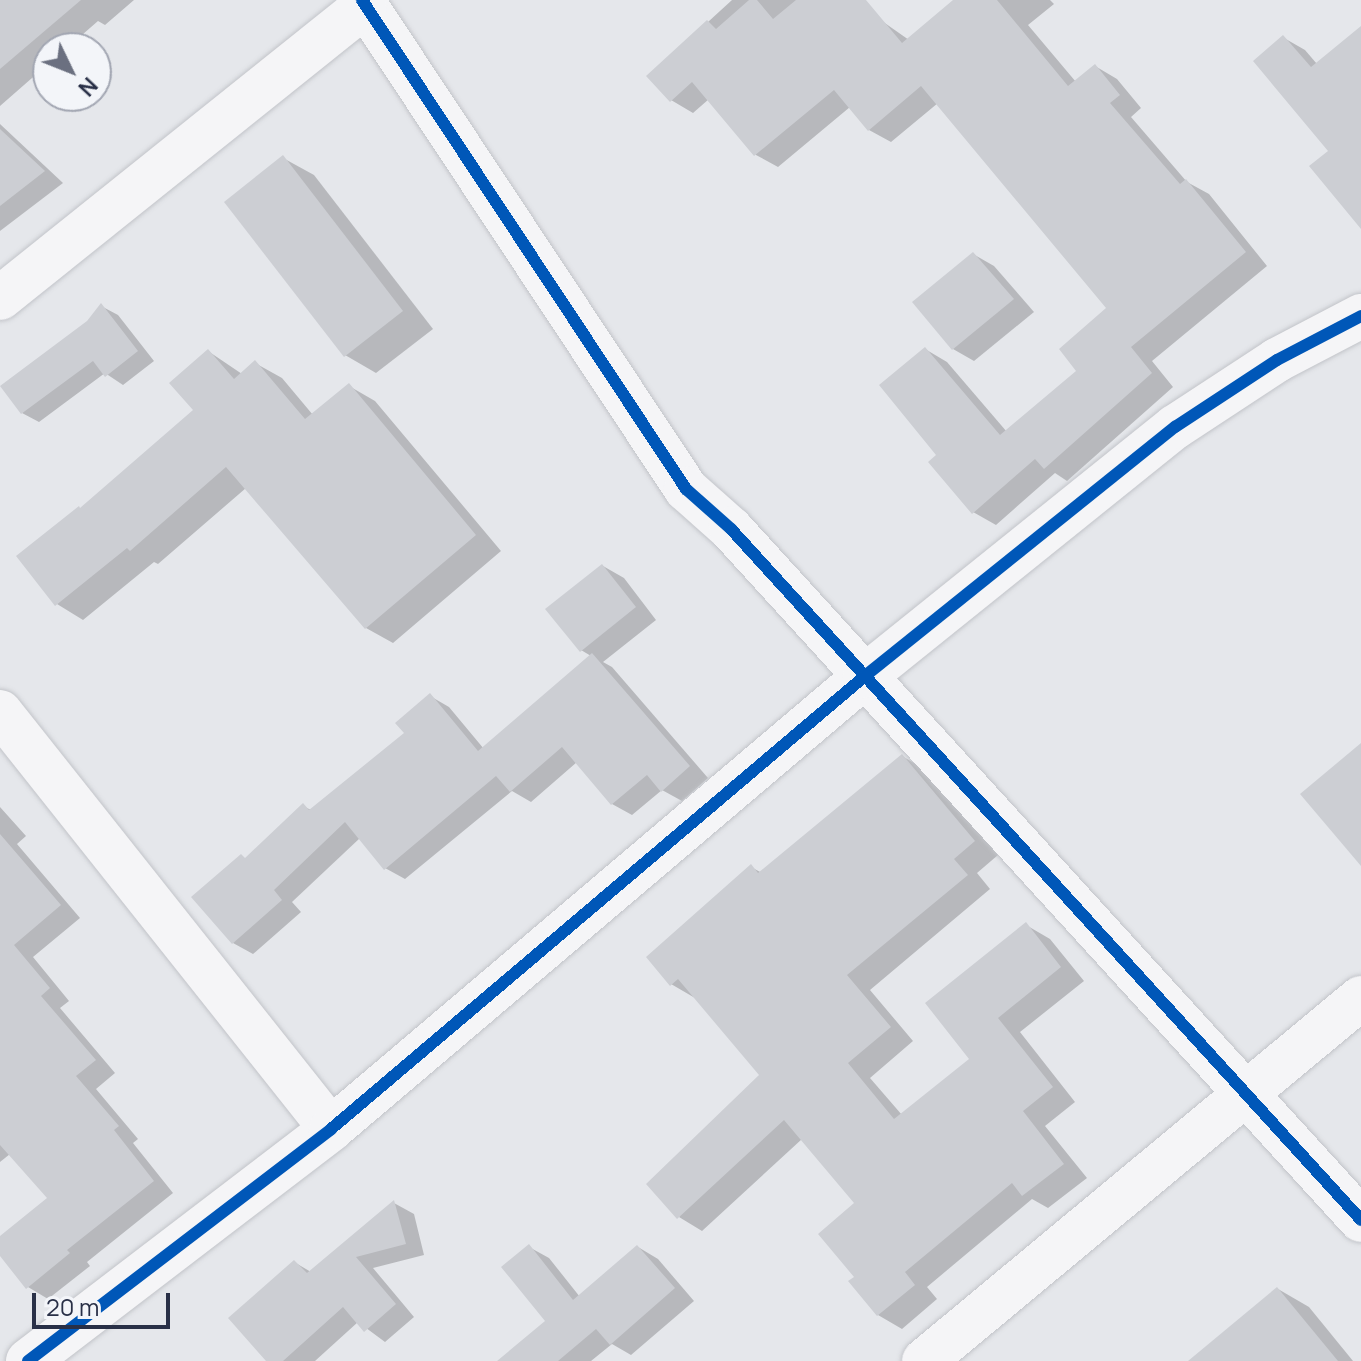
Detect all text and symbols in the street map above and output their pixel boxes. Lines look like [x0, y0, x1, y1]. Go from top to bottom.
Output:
north arrow [32, 32, 112, 112]
text: N [72, 71, 104, 103]
scale bar [36, 1277, 174, 1327]
text: 20 m [46, 1290, 99, 1323]

